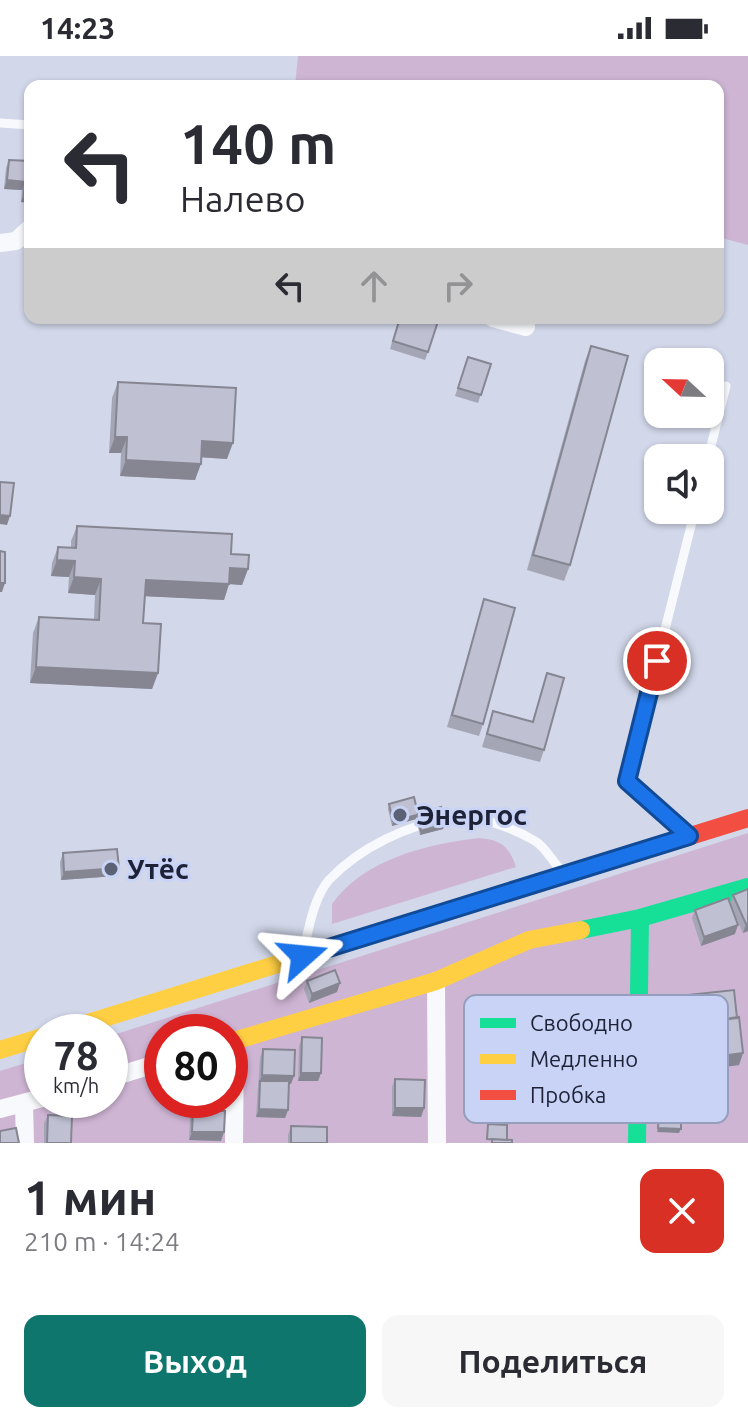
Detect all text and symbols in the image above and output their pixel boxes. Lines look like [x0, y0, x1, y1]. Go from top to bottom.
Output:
text: 14:23 [40, 11, 115, 45]
icon: left [48, 112, 152, 216]
text: 140 m [180, 112, 336, 175]
text: Налево [180, 178, 305, 219]
icon: left [268, 264, 312, 308]
icon: ahead [352, 264, 396, 308]
icon: right [436, 264, 480, 308]
north arrow [644, 348, 724, 428]
map controls [644, 348, 724, 524]
button: sound [644, 444, 724, 524]
pin [623, 627, 691, 695]
icon: arrive [635, 639, 679, 683]
place label: Энергос [416, 799, 527, 830]
marker: Энергос [391, 806, 409, 824]
place label: Утёс [127, 853, 189, 884]
marker: Утёс [102, 860, 120, 878]
position arrow [261, 914, 345, 998]
legend [464, 995, 728, 1123]
text: Свободно [530, 1010, 633, 1035]
speed limit sign: 80 [144, 1014, 248, 1118]
text: 78 [53, 1033, 99, 1078]
text: Медленно [530, 1046, 638, 1071]
text: km/h [53, 1074, 99, 1097]
text: Пробка [530, 1082, 606, 1107]
button: close [640, 1169, 724, 1253]
text: 1 мин [24, 1170, 156, 1224]
text: 210 m · 14:24 [24, 1227, 180, 1256]
button: Выход [24, 1315, 366, 1407]
button: Поделиться [382, 1315, 724, 1407]

